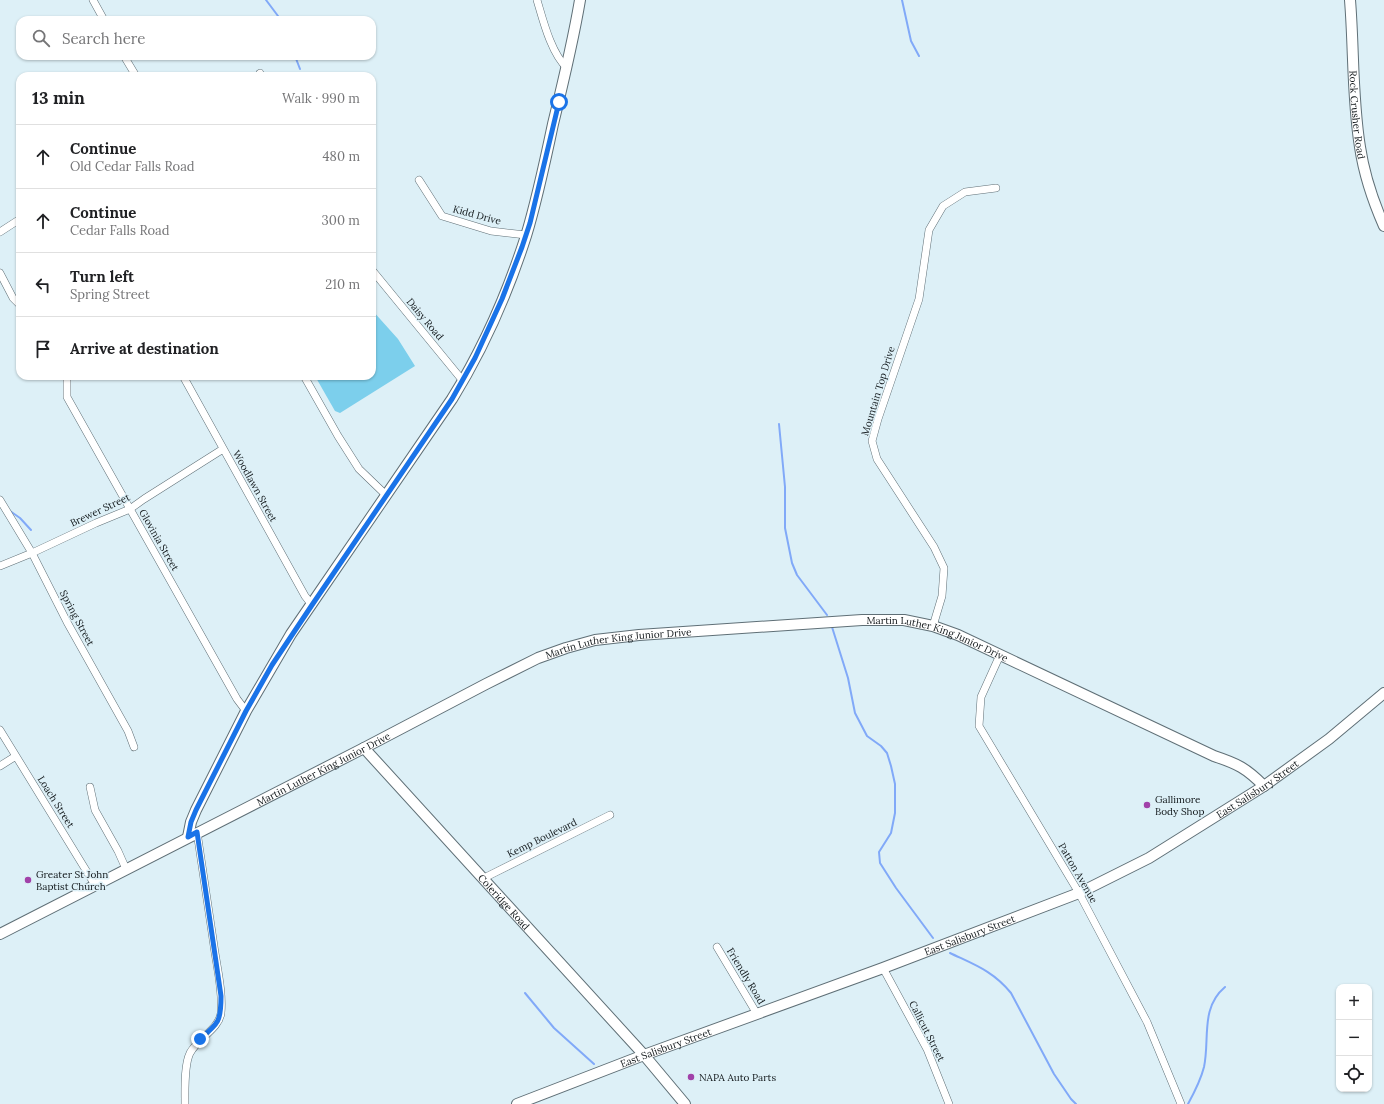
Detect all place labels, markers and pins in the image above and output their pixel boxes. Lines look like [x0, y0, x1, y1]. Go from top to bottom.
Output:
place label: Gallimore Body Shop [1155, 793, 1204, 818]
marker: Gallimore Body Shop [1142, 800, 1152, 810]
place label: Greater St John Baptist Church [36, 868, 108, 893]
marker: Greater St John Baptist Church [23, 875, 33, 885]
place label: NAPA Auto Parts [699, 1071, 776, 1084]
marker: NAPA Auto Parts [686, 1072, 696, 1082]

